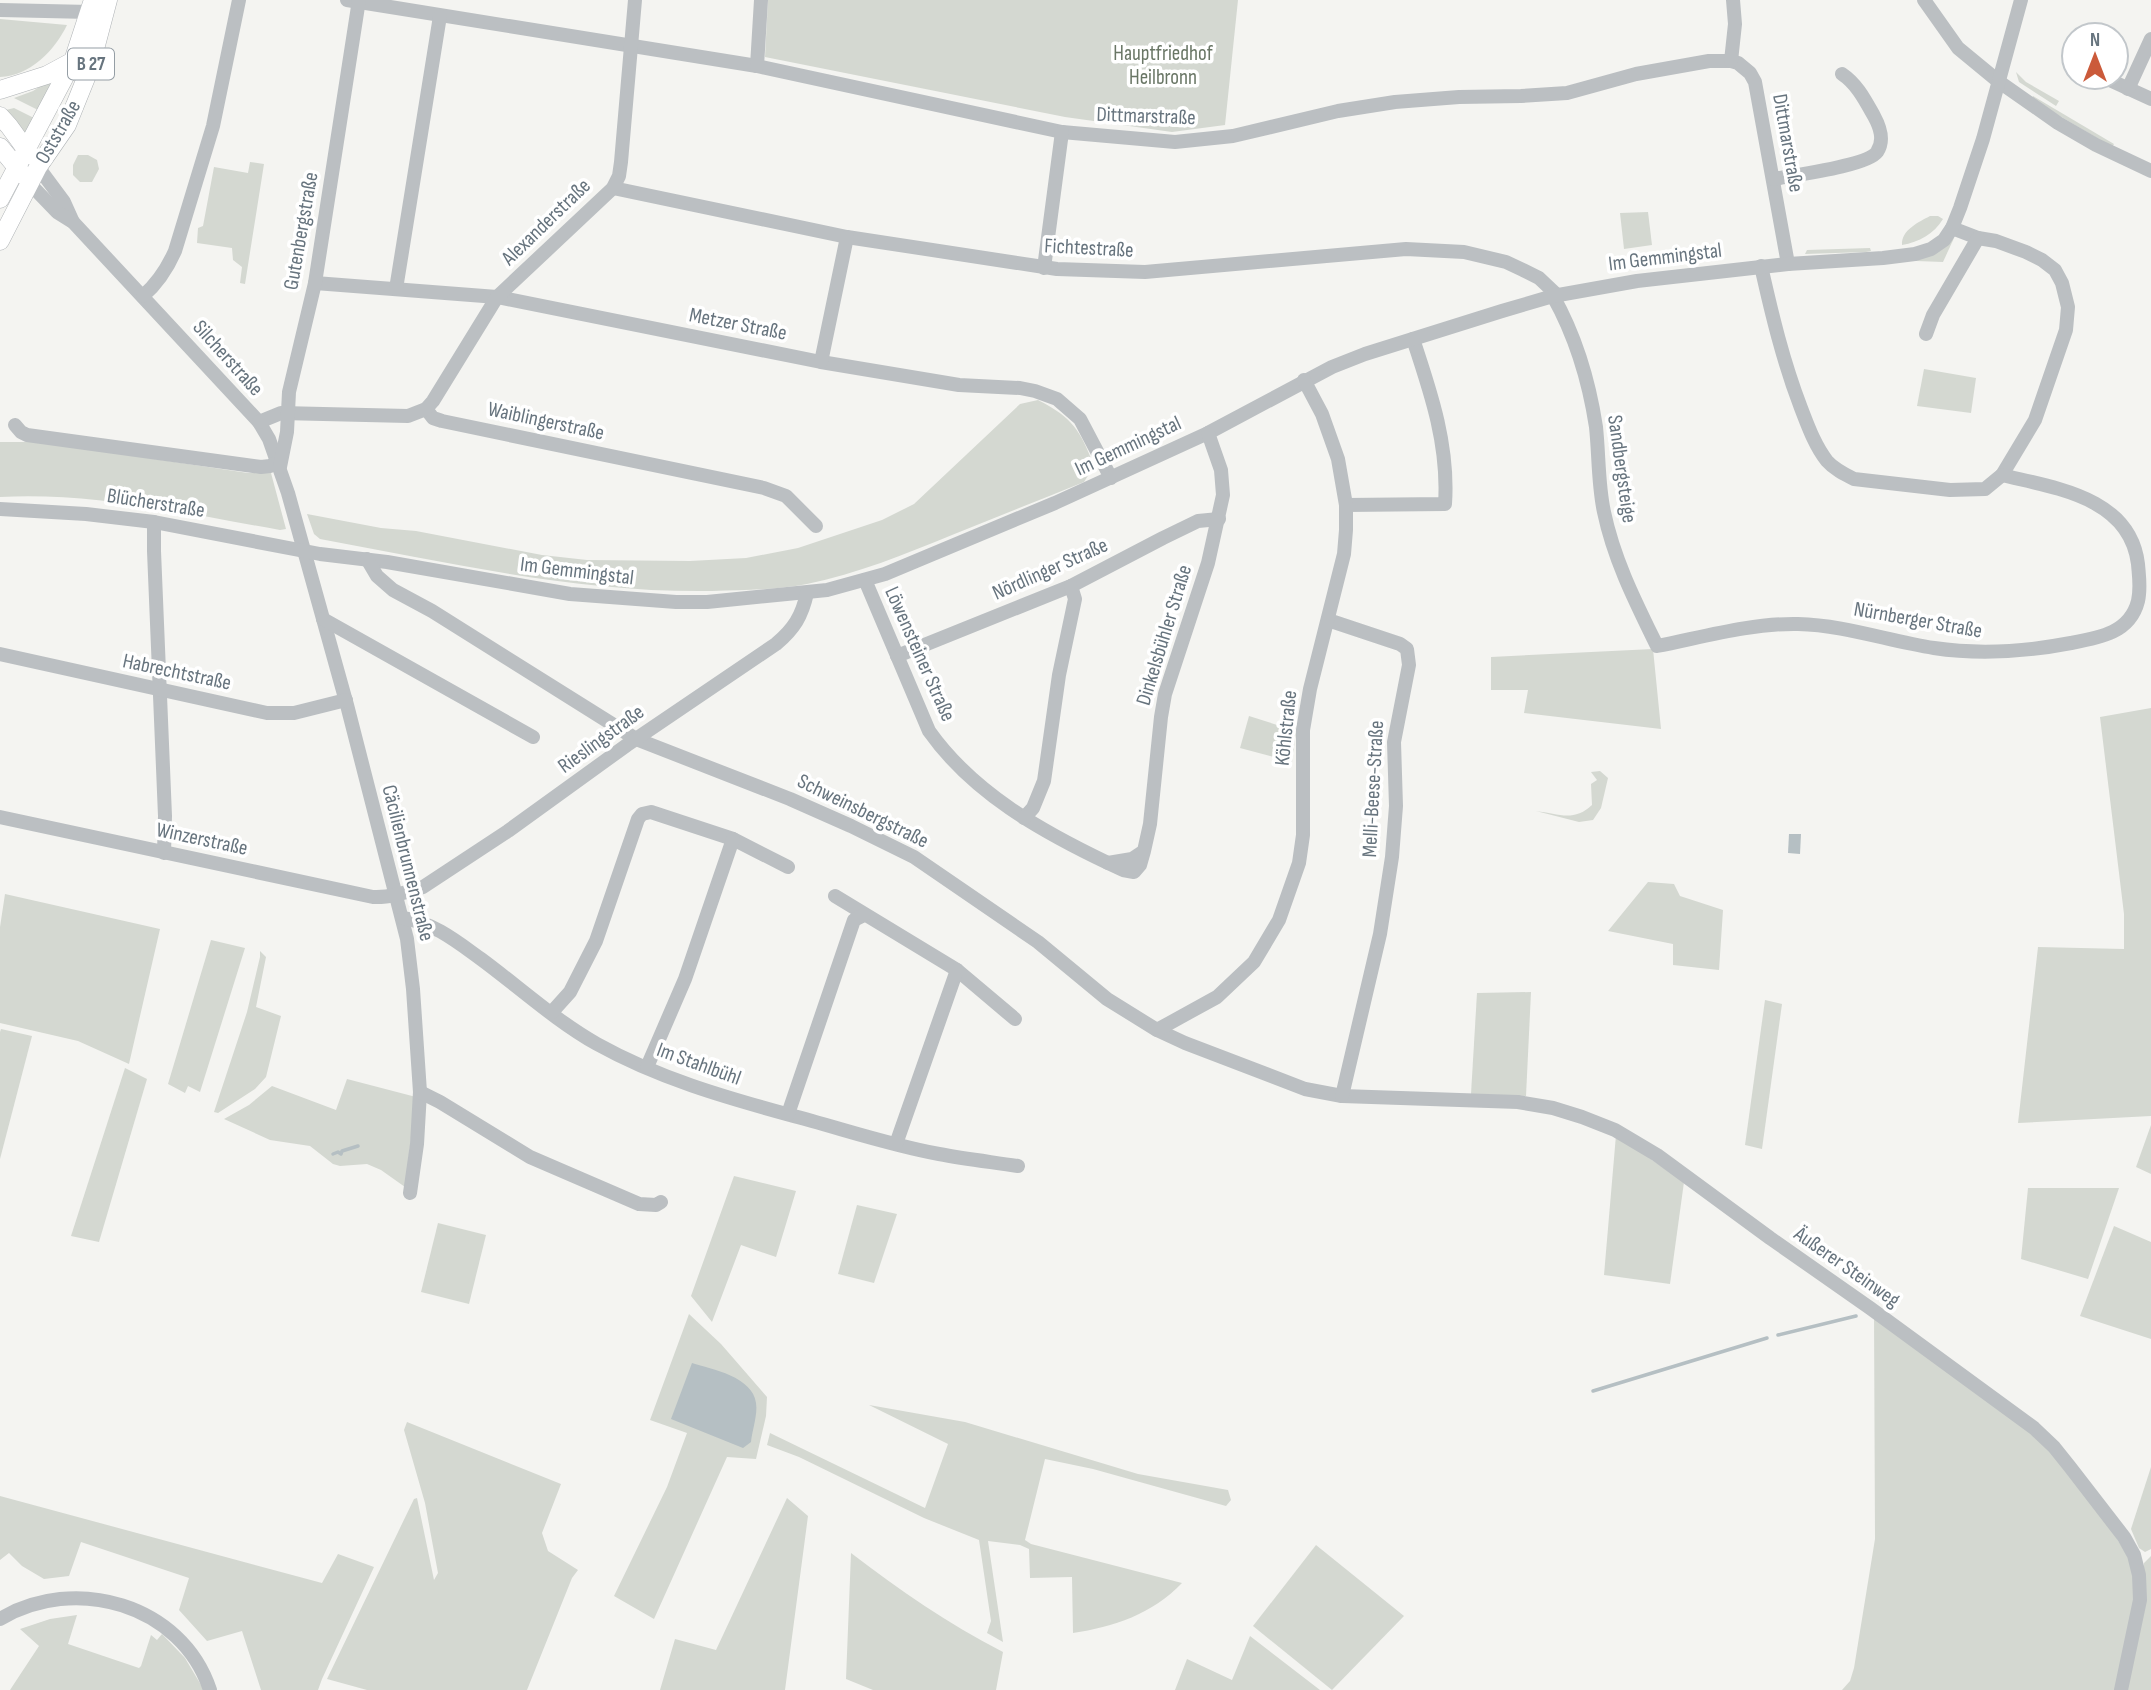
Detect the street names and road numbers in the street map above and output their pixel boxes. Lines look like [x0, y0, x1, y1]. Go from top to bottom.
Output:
road number: B 27 [68, 48, 114, 80]
street label: Dittmarstraße [1767, 92, 1809, 194]
street label: Oststraße [30, 96, 86, 168]
street label: Dittmarstraße [1096, 102, 1196, 130]
street label: Gutenbergstraße [278, 170, 324, 292]
street label: Alexanderstraße [496, 173, 596, 271]
street label: Fichtestraße [1044, 233, 1134, 263]
street label: Im Gemmingstal [1607, 238, 1723, 276]
street label: Metzer Straße [687, 302, 789, 346]
street label: Silcherstraße [187, 315, 269, 401]
street label: Waiblingerstraße [485, 396, 607, 446]
street label: Im Gemmingstal [1071, 411, 1185, 481]
street label: Sandbergsteige [1602, 413, 1642, 525]
street label: Blücherstraße [105, 483, 207, 523]
street label: Nördlinger Straße [988, 532, 1112, 606]
street label: Im Gemmingstal [519, 552, 635, 590]
street label: Dinkelsbühler Straße [1131, 562, 1197, 708]
street label: Löwensteiner Straße [879, 583, 961, 725]
street label: Nürnberger Straße [1852, 596, 1984, 644]
street label: Habrechtstraße [120, 648, 234, 696]
street label: Köhlstraße [1270, 689, 1302, 767]
street label: Rieslingstraße [553, 699, 649, 779]
street label: Melli-Beese-Straße [1357, 720, 1389, 858]
street label: Schweinsbergstraße [793, 768, 933, 854]
street label: Cäcilienbrunnenstraße [377, 782, 439, 944]
street label: Winzerstraße [154, 817, 250, 861]
street label: Im Stahlbühl [654, 1037, 744, 1091]
street label: Äußerer Steinweg [1788, 1221, 1905, 1313]

